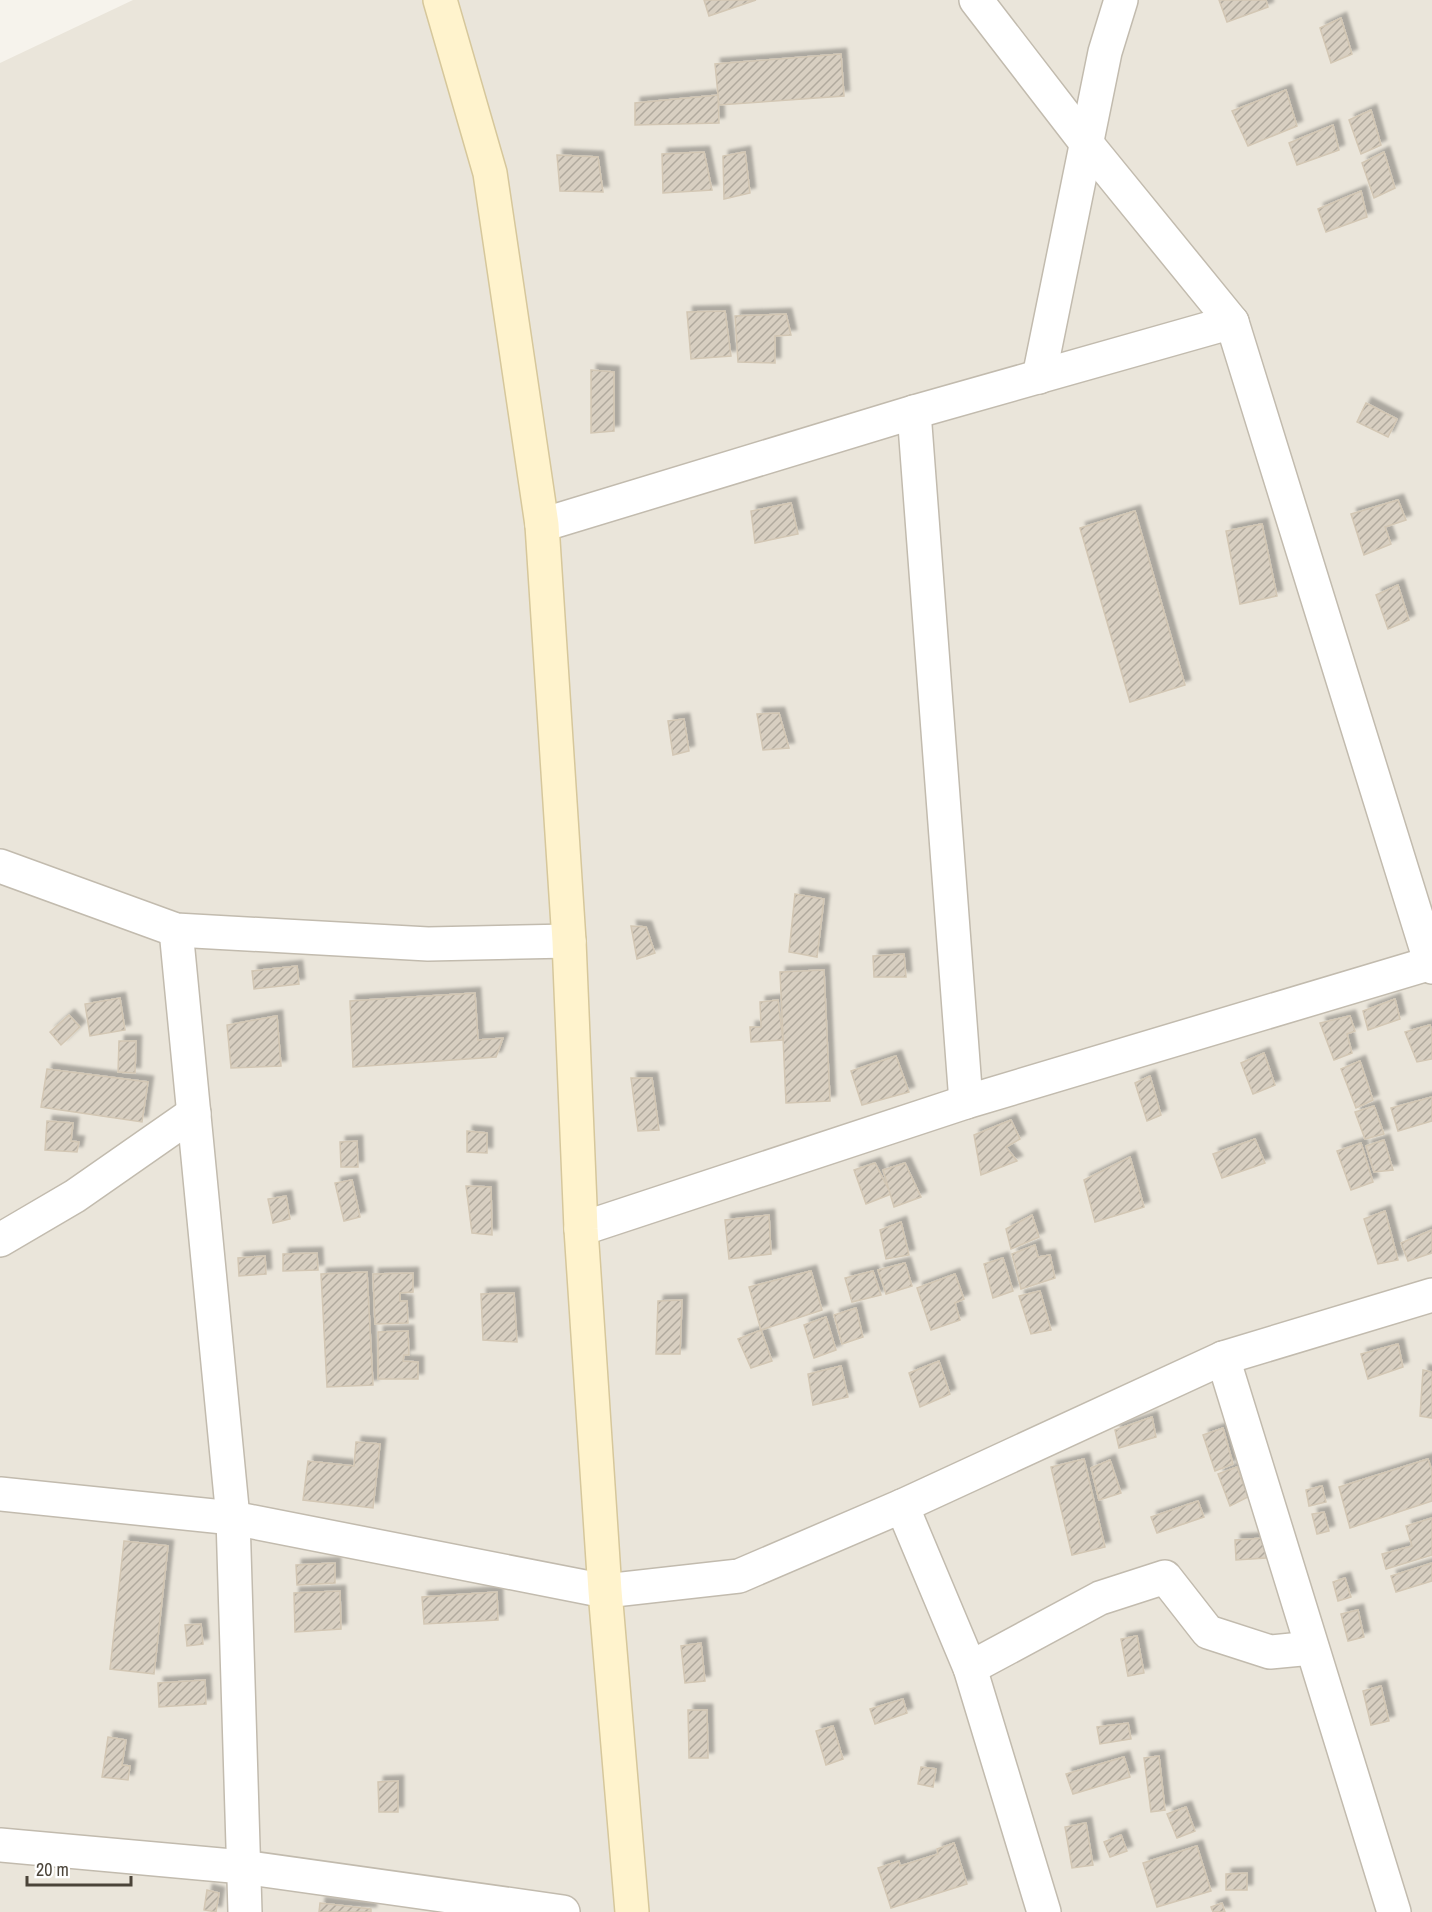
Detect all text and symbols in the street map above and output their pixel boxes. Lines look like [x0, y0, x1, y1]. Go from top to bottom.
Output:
scale bar [27, 1849, 130, 1887]
text: 20 m [36, 1857, 69, 1882]

